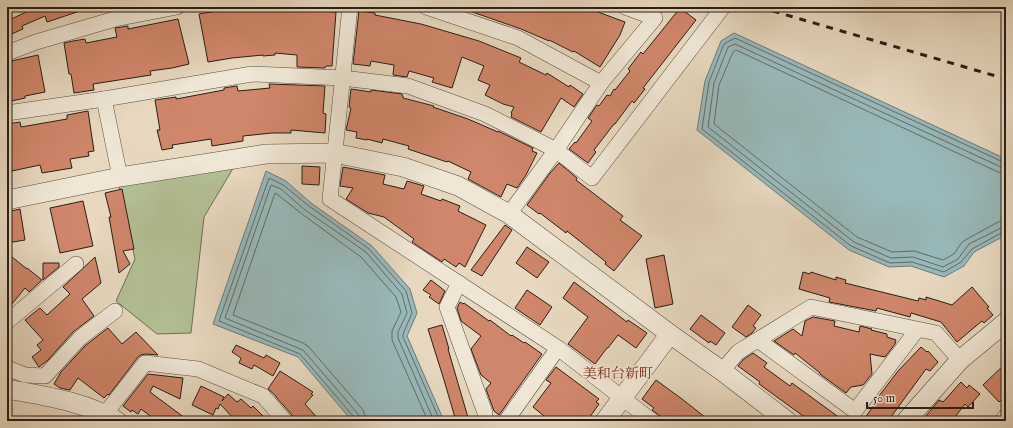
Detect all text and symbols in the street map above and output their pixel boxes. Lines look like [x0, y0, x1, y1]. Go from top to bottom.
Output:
district label: 美和台新町 [583, 365, 653, 383]
scale bar [867, 384, 973, 410]
text: 50 m [873, 391, 895, 406]

